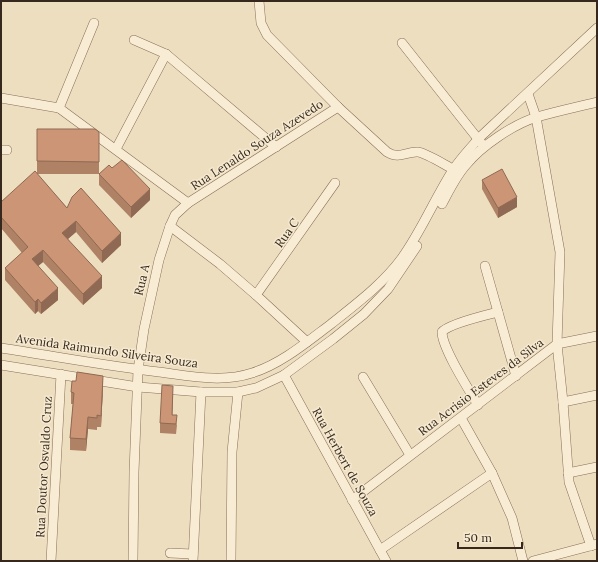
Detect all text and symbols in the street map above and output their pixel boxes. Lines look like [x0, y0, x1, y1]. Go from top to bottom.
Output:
street label: Rua Lenaldo Souza Azevedo [188, 96, 326, 193]
street label: Rua C [271, 215, 302, 250]
street label: Rua A [131, 262, 152, 297]
street label: Avenida Raimundo Silveira Souza [14, 330, 199, 371]
street label: Rua Acrisio Esteves da Silva [415, 335, 546, 439]
street label: Rua Doutor Osvaldo Cruz [32, 396, 55, 538]
street label: Rua Herbert de Souza [309, 405, 381, 519]
scale bar [458, 524, 522, 550]
text: 50 m [464, 530, 492, 545]

